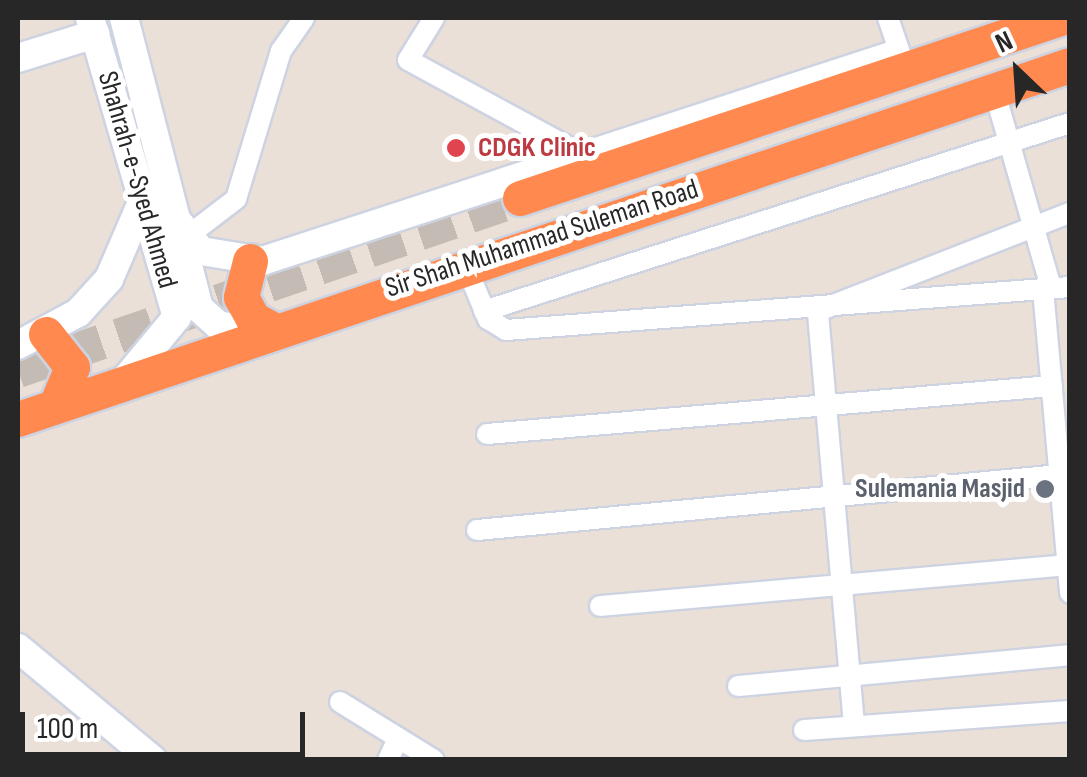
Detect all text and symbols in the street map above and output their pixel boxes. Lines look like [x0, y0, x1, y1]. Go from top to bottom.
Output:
north arrow [967, 20, 1067, 120]
text: N [990, 24, 1018, 60]
street label: Shahrah-e-Syed Ahmed [90, 68, 184, 292]
place label: CDGK Clinic [478, 131, 596, 165]
marker: CDGK Clinic [443, 135, 469, 161]
street label: Sir Shah Muhammad Suleman Road [381, 173, 703, 305]
place label: Sulemania Masjid [855, 472, 1025, 506]
marker: Sulemania Masjid [1034, 478, 1056, 500]
scale bar [25, 692, 310, 754]
text: 100 m [37, 711, 98, 747]

